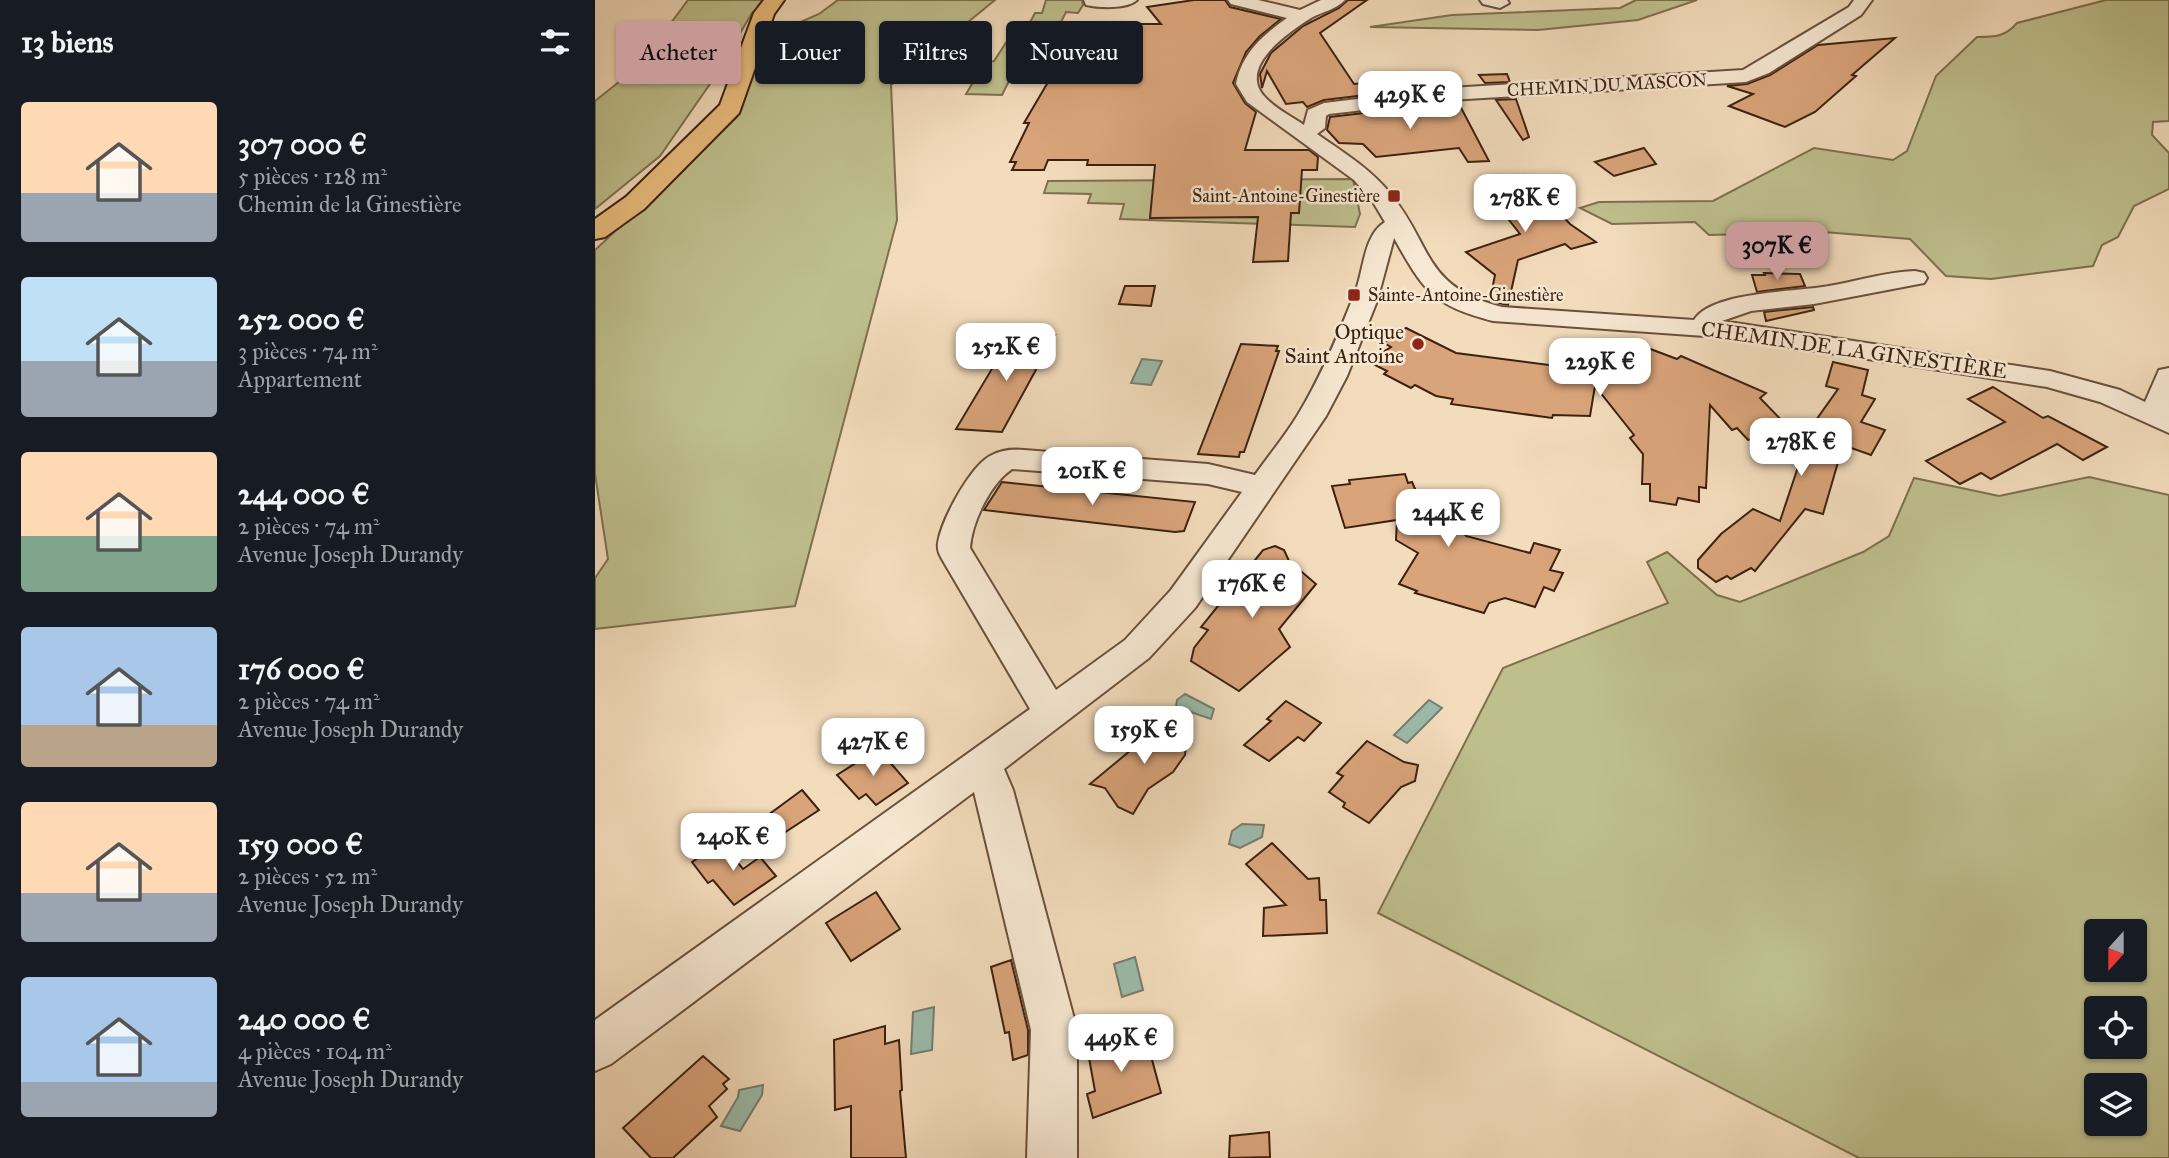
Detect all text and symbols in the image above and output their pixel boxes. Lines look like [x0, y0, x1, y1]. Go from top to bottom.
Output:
chip: Acheter [616, 21, 741, 84]
chip: Louer [755, 21, 865, 84]
chip: Filtres [879, 21, 992, 84]
chip: Nouveau [1006, 21, 1143, 84]
icon: filters [536, 23, 574, 61]
text: 13 biens [21, 24, 114, 60]
street label: CHEMIN DU MASCON [1506, 69, 1708, 101]
pin: 429K € [1353, 72, 1467, 131]
text: 429K € [1374, 80, 1446, 108]
text: 307 000 € [238, 126, 367, 162]
icon: home [77, 130, 161, 214]
text: 5 pièces · 128 m² [238, 162, 387, 190]
pin: 278K € [1468, 174, 1582, 234]
text: 278K € [1490, 183, 1560, 211]
place label: Saint-Antoine-Ginestière [1192, 185, 1380, 207]
marker: Saint-Antoine-Ginestière [1386, 188, 1402, 204]
text: Chemin de la Ginestière [238, 190, 462, 218]
pin: 307K € [1720, 222, 1834, 282]
text: 307K € [1742, 231, 1812, 259]
place label: Sainte-Antoine-Ginestière [1368, 284, 1564, 306]
marker: Sainte-Antoine-Ginestière [1346, 287, 1362, 303]
text: 252 000 € [238, 301, 365, 337]
icon: home [77, 305, 161, 389]
street label: CHEMIN DE LA GINESTIÈRE [1699, 315, 2009, 384]
place label: Optique Saint Antoine [1285, 319, 1404, 369]
pin: 252K € [949, 324, 1063, 383]
text: 252K € [972, 332, 1040, 360]
marker: Optique Saint Antoine [1410, 336, 1426, 352]
text: 3 pièces · 74 m² [238, 337, 378, 365]
pin: 229K € [1543, 338, 1657, 398]
text: 229K € [1565, 347, 1635, 375]
text: Appartement [238, 365, 362, 393]
pin: 278K € [1744, 419, 1858, 478]
text: 278K € [1766, 427, 1836, 455]
pin: 201K € [1035, 448, 1149, 507]
text: 201K € [1058, 456, 1126, 484]
text: 244 000 € [238, 476, 370, 512]
icon: home [77, 480, 161, 564]
pin: 244K € [1391, 490, 1505, 549]
text: 244K € [1412, 498, 1484, 526]
text: 2 pièces · 74 m² [238, 512, 380, 540]
text: Avenue Joseph Durandy [238, 540, 463, 568]
pin: 176K € [1195, 560, 1309, 620]
text: 176K € [1218, 569, 1286, 597]
text: 176 000 € [238, 651, 365, 687]
icon: home [77, 655, 161, 739]
text: 2 pièces · 74 m² [238, 687, 380, 715]
pin: 159K € [1087, 706, 1201, 766]
text: Avenue Joseph Durandy [238, 715, 463, 743]
text: 159K € [1110, 715, 1178, 743]
pin: 427K € [816, 718, 930, 778]
text: 427K € [837, 727, 909, 755]
pin: 240K € [676, 814, 790, 873]
text: 240K € [697, 822, 769, 850]
text: 159 000 € [238, 826, 363, 862]
icon: home [77, 830, 161, 914]
text: 2 pièces · 52 m² [238, 862, 377, 890]
text: Avenue Joseph Durandy [238, 890, 463, 918]
north arrow [2084, 919, 2147, 982]
map controls [2084, 919, 2147, 1136]
button: locate [2084, 996, 2147, 1059]
text: 240 000 € [238, 1001, 370, 1037]
icon: home [77, 1005, 161, 1089]
pin: 449K € [1064, 1014, 1178, 1074]
text: 449K € [1084, 1023, 1158, 1051]
text: 4 pièces · 104 m² [238, 1037, 392, 1065]
text: Avenue Joseph Durandy [238, 1065, 463, 1093]
button: layers [2084, 1073, 2147, 1136]

